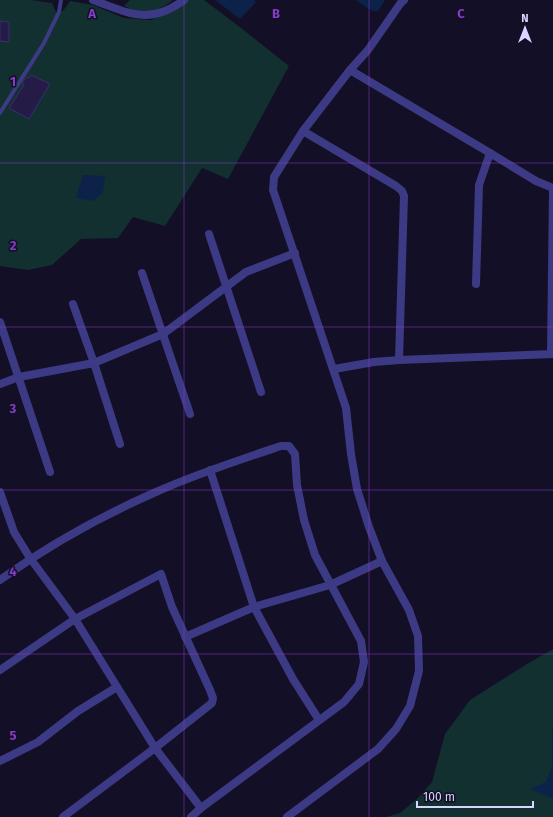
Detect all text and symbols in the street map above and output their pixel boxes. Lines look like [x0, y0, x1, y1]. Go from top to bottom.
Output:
text: A [87, 6, 96, 21]
text: B [272, 6, 280, 21]
text: C [457, 6, 465, 21]
north arrow [505, 8, 545, 48]
text: N [521, 12, 529, 25]
text: 1 [10, 74, 16, 89]
text: 2 [10, 238, 17, 253]
text: 3 [9, 401, 17, 416]
text: 4 [9, 564, 17, 579]
text: 5 [10, 728, 17, 743]
scale bar [417, 783, 533, 809]
text: 100 m [423, 790, 455, 804]

